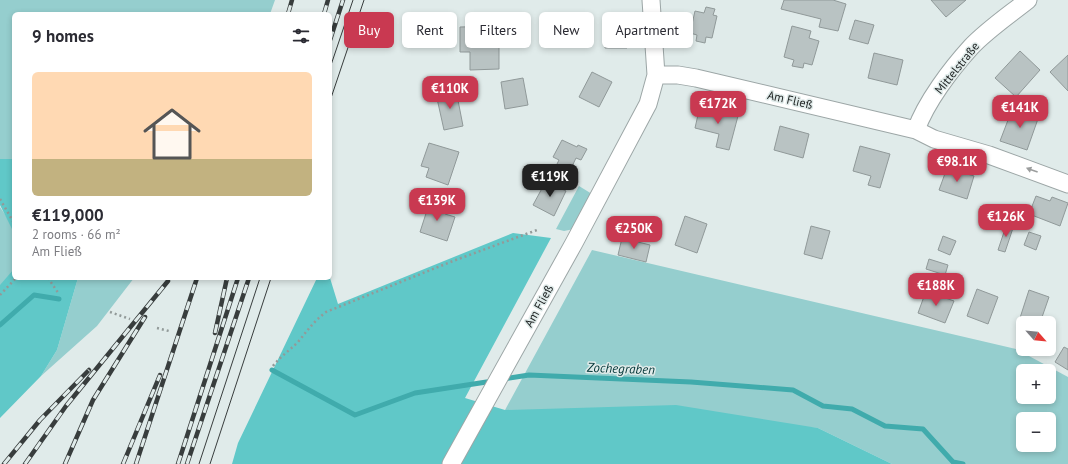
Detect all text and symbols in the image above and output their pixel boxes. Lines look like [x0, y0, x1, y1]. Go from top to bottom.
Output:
chip: Buy [344, 12, 394, 48]
chip: Rent [402, 12, 457, 48]
chip: Filters [465, 12, 531, 48]
chip: New [539, 12, 594, 48]
chip: Apartment [602, 12, 693, 48]
text: 9 homes [32, 25, 94, 47]
icon: filters [290, 25, 312, 47]
street label: Mittelstraße [931, 39, 982, 97]
pin: €110K [422, 76, 478, 110]
text: €110K [431, 80, 469, 97]
street label: Am Fließ [766, 87, 814, 112]
pin: €172K [690, 91, 746, 125]
text: €172K [699, 95, 737, 112]
pin: €141K [992, 95, 1048, 129]
icon: home [136, 98, 208, 170]
text: €141K [1001, 99, 1039, 116]
pin: €98.1K [924, 149, 990, 183]
text: €98.1K [937, 153, 977, 170]
pin: €119K [522, 164, 578, 198]
one-way arrow [1025, 167, 1037, 173]
text: €119K [531, 168, 569, 185]
pin: €139K [409, 188, 465, 222]
text: €139K [418, 192, 456, 209]
text: €119,000 [32, 204, 104, 226]
pin: €126K [978, 204, 1034, 238]
text: €126K [987, 208, 1025, 225]
pin: €250K [606, 216, 662, 250]
text: €250K [615, 220, 653, 237]
text: 2 rooms · 66 m² [32, 226, 121, 243]
text: Am Fließ [32, 243, 82, 260]
pin: €188K [908, 273, 964, 307]
text: €188K [917, 277, 955, 294]
street label: Am Fließ [521, 282, 556, 330]
north arrow [1016, 316, 1056, 356]
map controls [1016, 316, 1056, 452]
water label: Zochegraben [586, 359, 655, 378]
button: + [1016, 364, 1056, 404]
button: − [1016, 412, 1056, 452]

